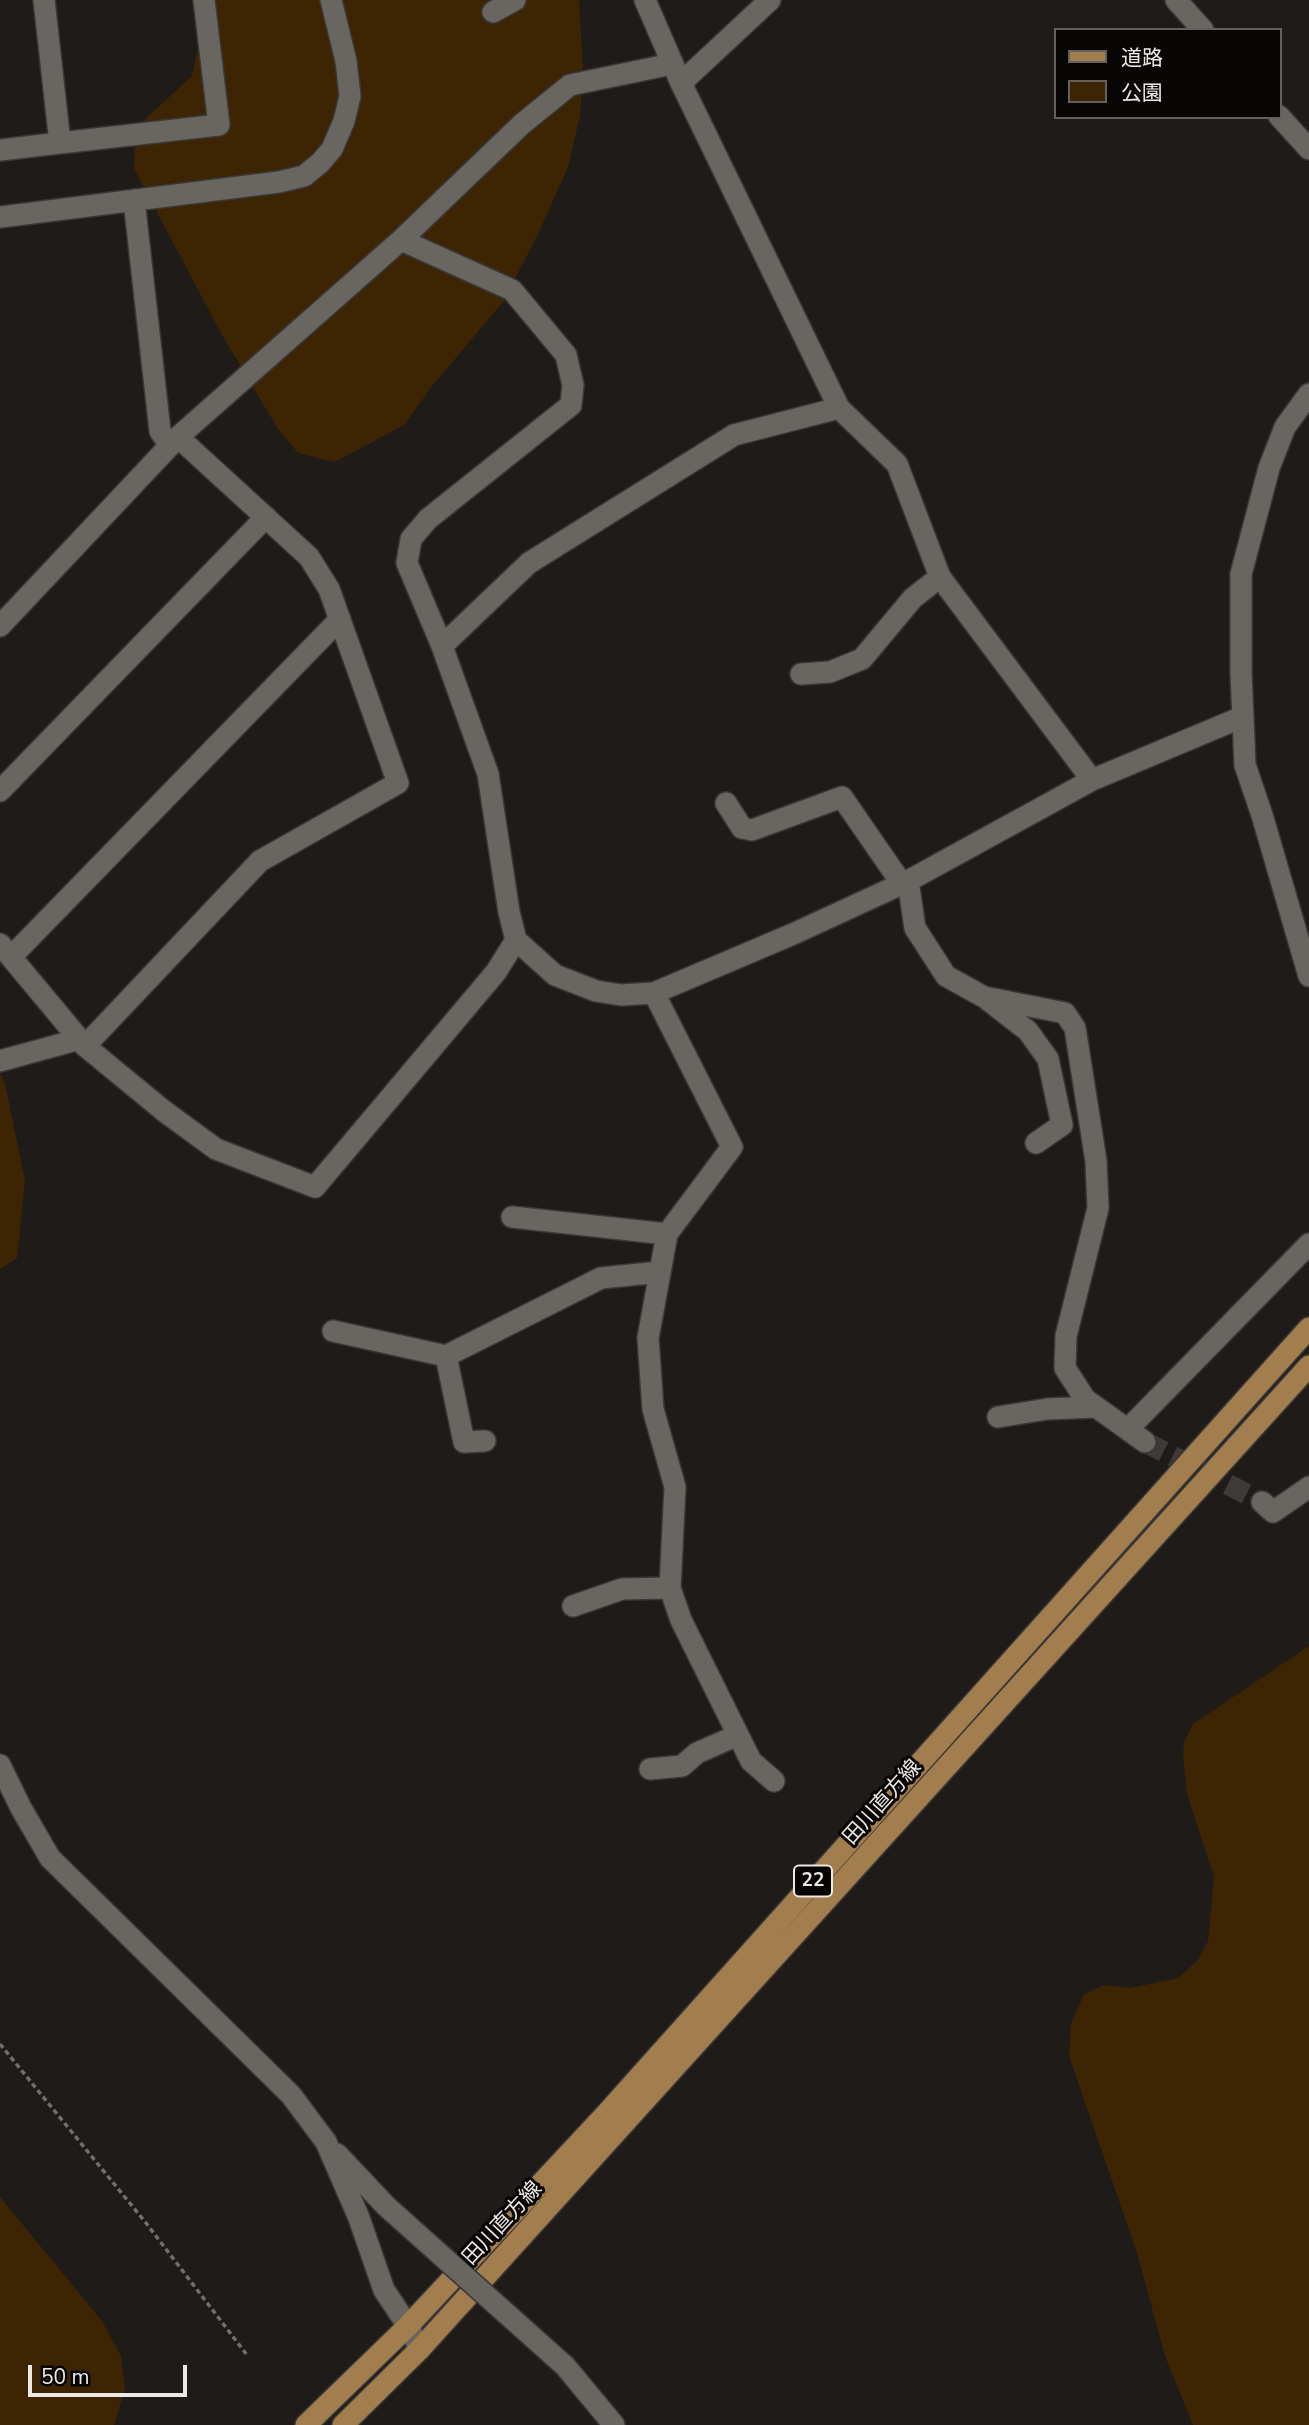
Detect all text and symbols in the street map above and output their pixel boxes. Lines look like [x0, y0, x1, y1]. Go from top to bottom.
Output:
legend [1054, 28, 1281, 119]
text: 道路 [1121, 44, 1163, 72]
text: 公園 [1121, 79, 1163, 107]
street label: 田川直方線 [839, 1756, 927, 1850]
road number: 22 [794, 1866, 832, 1896]
street label: 田川直方線 [458, 2177, 548, 2271]
scale bar [32, 2352, 191, 2396]
text: 50 m [41, 2363, 90, 2391]

